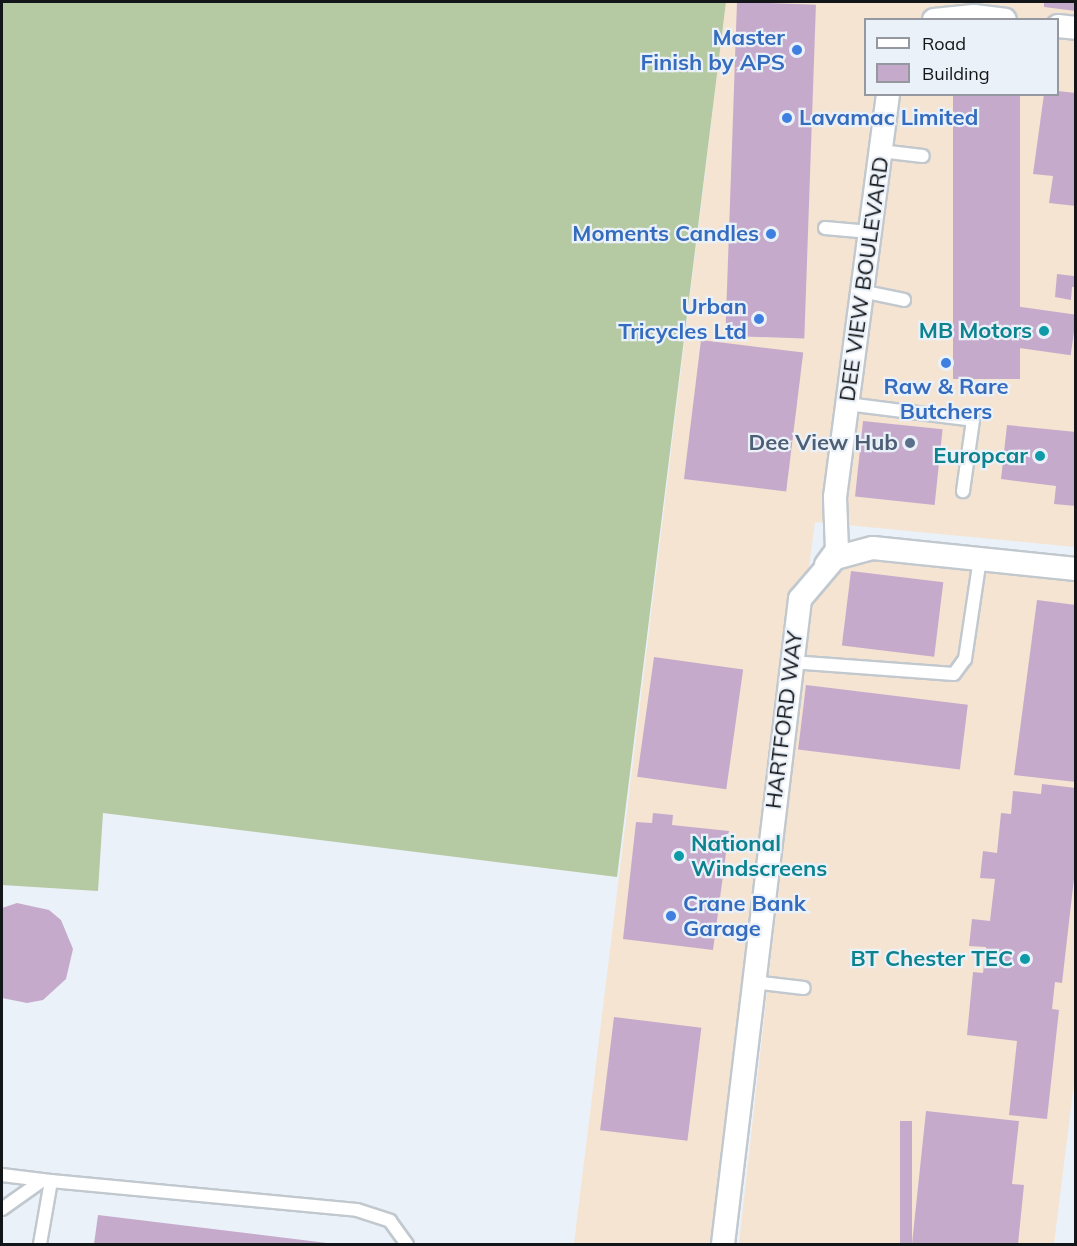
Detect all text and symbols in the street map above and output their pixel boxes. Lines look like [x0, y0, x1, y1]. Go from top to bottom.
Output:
legend [864, 18, 1059, 96]
place label: Master Finish by APS [641, 24, 785, 76]
text: Road [922, 32, 966, 55]
marker: Master Finish by APS [790, 43, 804, 57]
text: Building [922, 62, 990, 85]
place label: Lavamac Limited [799, 105, 978, 131]
marker: Lavamac Limited [780, 111, 794, 125]
street label: DEE VIEW BOULEVARD [834, 155, 894, 403]
place label: Moments Candles [572, 221, 759, 247]
marker: Moments Candles [764, 227, 778, 241]
place label: Urban Tricycles Ltd [618, 293, 747, 344]
marker: Urban Tricycles Ltd [752, 312, 766, 326]
place label: MB Motors [919, 318, 1032, 344]
marker: MB Motors [1037, 324, 1051, 338]
marker: Raw & Rare Butchers [939, 356, 953, 370]
place label: Raw & Rare Butchers [884, 373, 1008, 424]
place label: Dee View Hub [748, 430, 898, 456]
marker: Dee View Hub [903, 436, 917, 450]
place label: Europcar [933, 443, 1028, 469]
marker: Europcar [1033, 449, 1047, 463]
street label: HARTFORD WAY [760, 630, 808, 810]
place label: National Windscreens [691, 830, 827, 882]
marker: National Windscreens [672, 849, 686, 863]
place label: Crane Bank Garage [683, 890, 806, 942]
marker: Crane Bank Garage [664, 909, 678, 923]
place label: BT Chester TEC [850, 946, 1013, 972]
marker: BT Chester TEC [1018, 952, 1032, 966]

